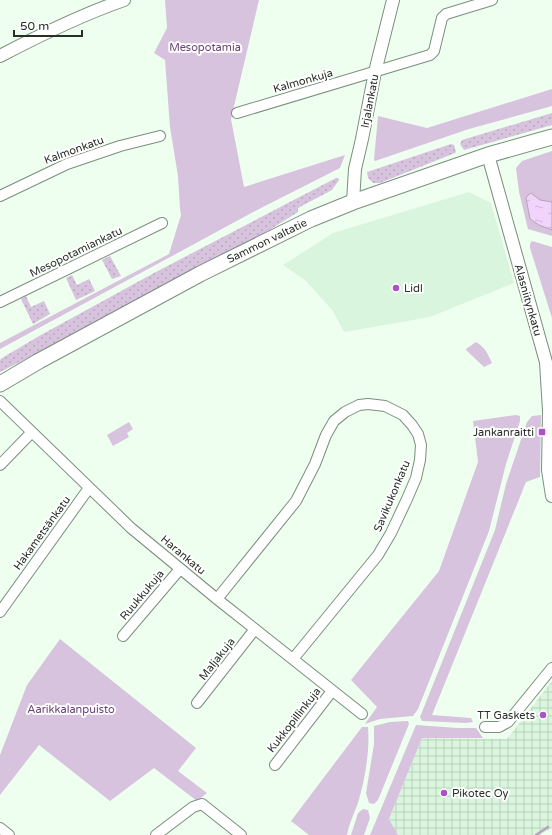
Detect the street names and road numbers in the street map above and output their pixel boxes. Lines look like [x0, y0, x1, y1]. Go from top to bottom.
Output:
street label: Kalmonkuja [272, 66, 334, 96]
street label: Irjalankatu [358, 73, 382, 129]
street label: Kalmonkatu [42, 133, 106, 167]
street label: Sammon valtatie [225, 216, 309, 266]
street label: Mesopotamiankatu [28, 224, 124, 280]
street label: Alasniitynkatu [512, 263, 544, 337]
street label: Savikukonkatu [371, 458, 413, 534]
street label: Hakametsänkatu [11, 494, 73, 572]
street label: Harankatu [158, 533, 208, 577]
street label: Ruukkukuja [117, 567, 167, 623]
street label: Maljakuja [196, 635, 238, 683]
street label: Kukkopillinkuja [265, 685, 323, 755]

